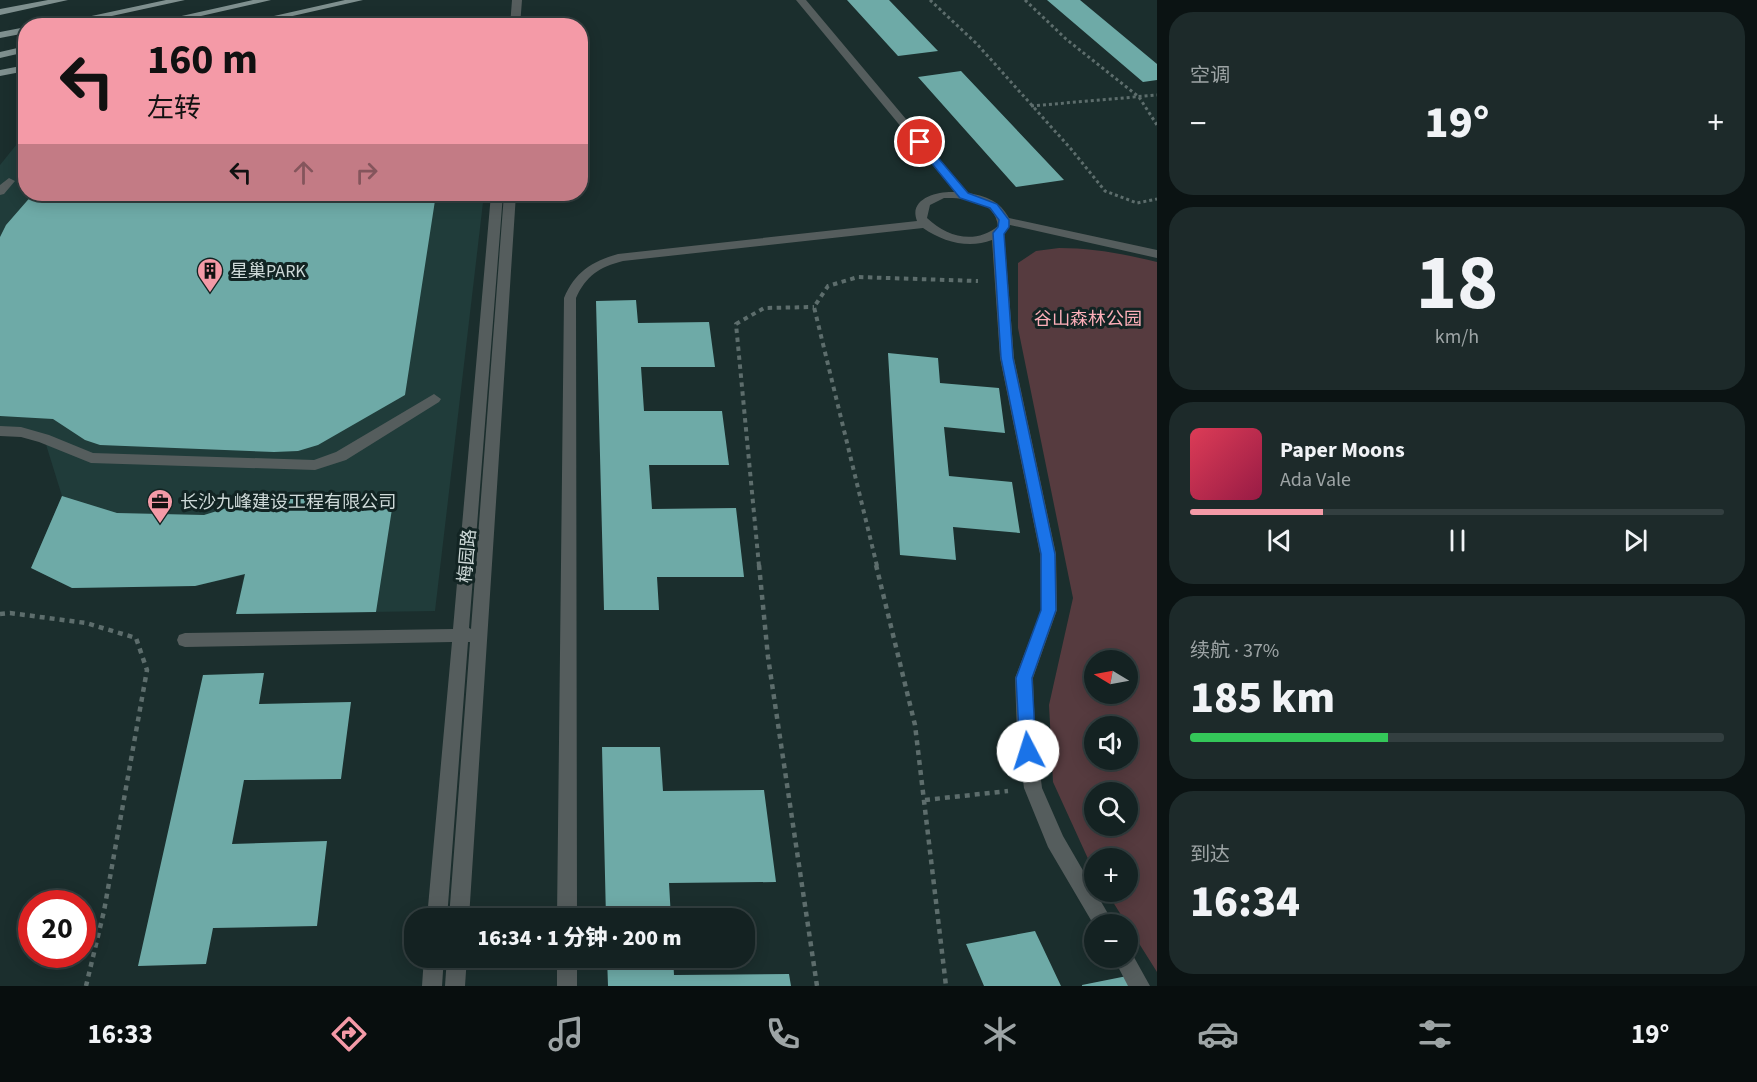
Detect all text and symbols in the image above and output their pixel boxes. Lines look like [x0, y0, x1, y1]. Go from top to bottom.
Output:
text: 160 m [147, 30, 258, 90]
icon: left [48, 42, 126, 120]
text: 空调 [1190, 62, 1230, 90]
text: 左转 [147, 89, 201, 128]
text: 19° [1425, 91, 1489, 155]
text: − [1190, 100, 1206, 147]
text: + [1708, 100, 1724, 147]
pin [894, 116, 945, 167]
icon: arrive [903, 125, 936, 158]
icon: left [224, 156, 257, 189]
icon: ahead [287, 156, 320, 189]
icon: right [350, 156, 383, 189]
text: 18 [1416, 228, 1498, 339]
building icon: 星巢PARK [195, 256, 225, 294]
place label: 星巢PARK [230, 259, 306, 284]
park label: 谷山森林公园 [1034, 307, 1142, 332]
text: km/h [1435, 323, 1479, 351]
text: Paper Moons [1280, 434, 1405, 466]
text: Ada Vale [1280, 466, 1351, 494]
office icon: 长沙九峰建设工程有限公司 [145, 487, 175, 525]
place label: 长沙九峰建设工程有限公司 [180, 490, 396, 515]
icon: previous [1263, 524, 1296, 557]
icon: pause [1441, 524, 1474, 557]
icon: next [1619, 524, 1652, 557]
street label: 梅园路 [453, 528, 482, 584]
text: 续航 · 37% [1190, 637, 1279, 665]
north arrow [1084, 650, 1138, 704]
map controls [1084, 650, 1138, 968]
text: 185 km [1190, 666, 1335, 730]
button: sound [1084, 716, 1138, 770]
position arrow [996, 719, 1060, 783]
button: search [1084, 782, 1138, 836]
text: 到达 [1190, 841, 1230, 869]
button: + [1084, 848, 1138, 902]
text: 16:34 [1190, 870, 1300, 934]
speed limit sign: 20 [18, 890, 96, 968]
button: − [1084, 914, 1138, 968]
text: 16:34 · 1 分钟 · 200 m [478, 922, 681, 954]
icon: directions [328, 1013, 370, 1055]
icon: music [545, 1013, 587, 1055]
icon: phone [762, 1013, 804, 1055]
icon: climate [979, 1013, 1021, 1055]
icon: car [1197, 1013, 1239, 1055]
icon: filters [1414, 1013, 1456, 1055]
text: 16:33 [88, 1015, 153, 1054]
text: 19° [1631, 1015, 1669, 1054]

